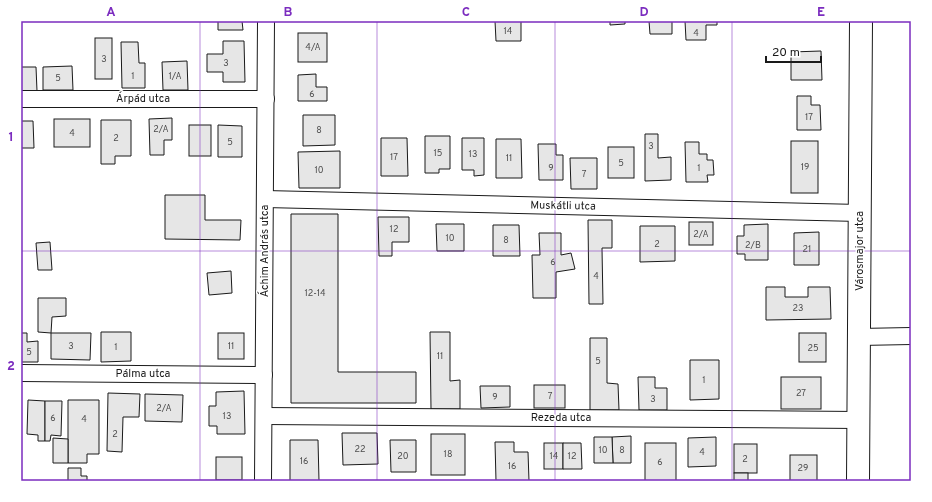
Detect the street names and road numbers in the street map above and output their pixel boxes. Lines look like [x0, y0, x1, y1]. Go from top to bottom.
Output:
street label: Árpád utca [116, 91, 170, 106]
street label: Muskátli utca [530, 198, 596, 214]
street label: Áchim András utca [257, 205, 272, 297]
street label: Városmajor utca [853, 211, 867, 291]
street label: Pálma utca [116, 367, 171, 381]
street label: Rezeda utca [531, 411, 591, 425]

